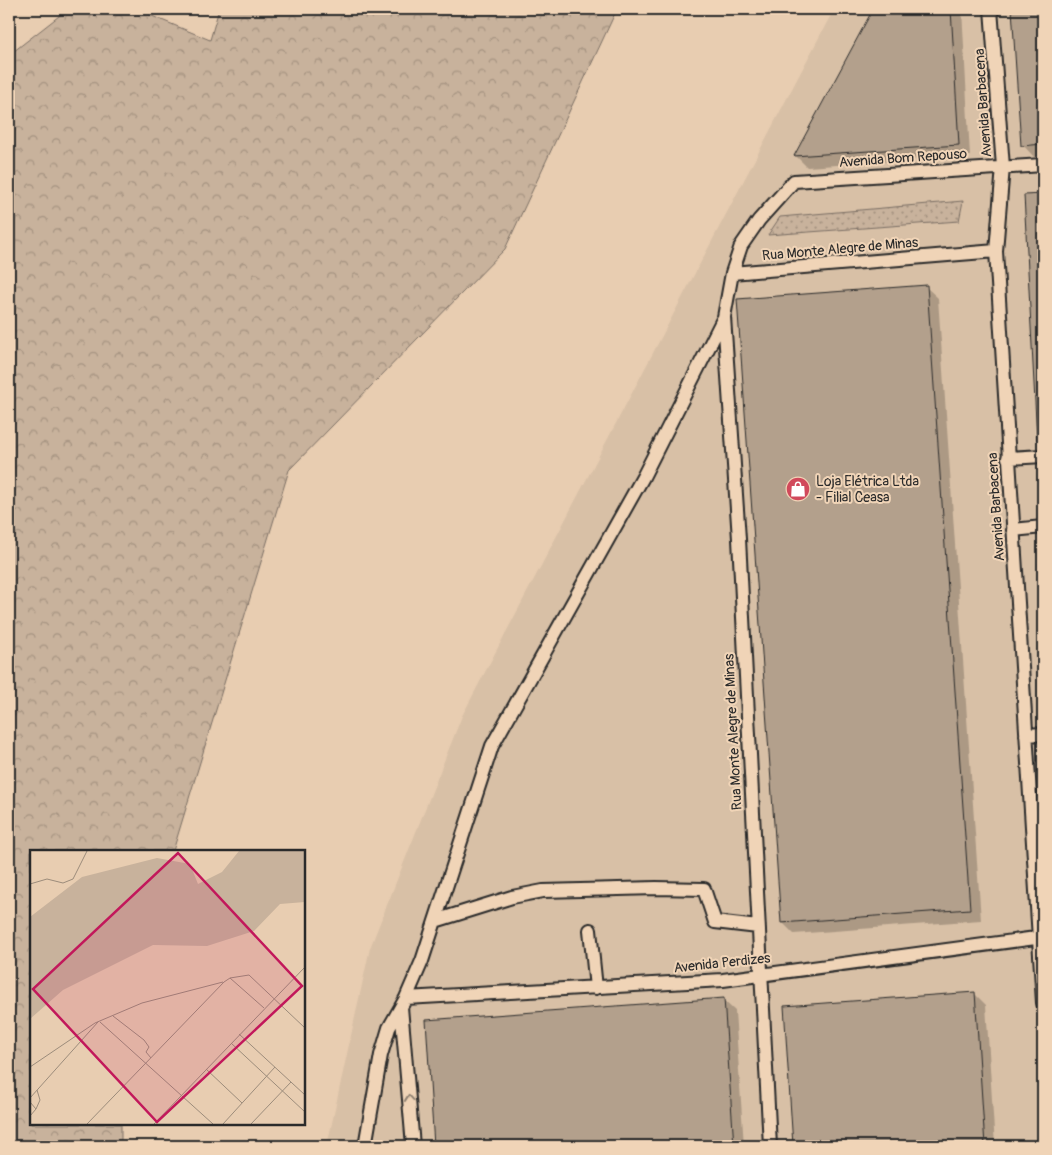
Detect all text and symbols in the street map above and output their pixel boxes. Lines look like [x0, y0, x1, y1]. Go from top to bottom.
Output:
street label: Avenida Barbacena [971, 48, 995, 158]
street label: Avenida Bom Repouso [838, 145, 968, 171]
street label: Rua Monte Alegre de Minas [761, 234, 919, 264]
street label: Avenida Barbacena [984, 452, 1008, 562]
place label: Loja Elétrica Ltda - Filial Ceasa [816, 473, 919, 506]
shop icon: Loja Elétrica Ltda - Filial Ceasa [785, 476, 811, 502]
street label: Rua Monte Alegre de Minas [720, 653, 746, 811]
inset map [30, 850, 305, 1125]
street label: Avenida Perdizes [673, 949, 772, 977]
one-way arrow [404, 1093, 415, 1101]

